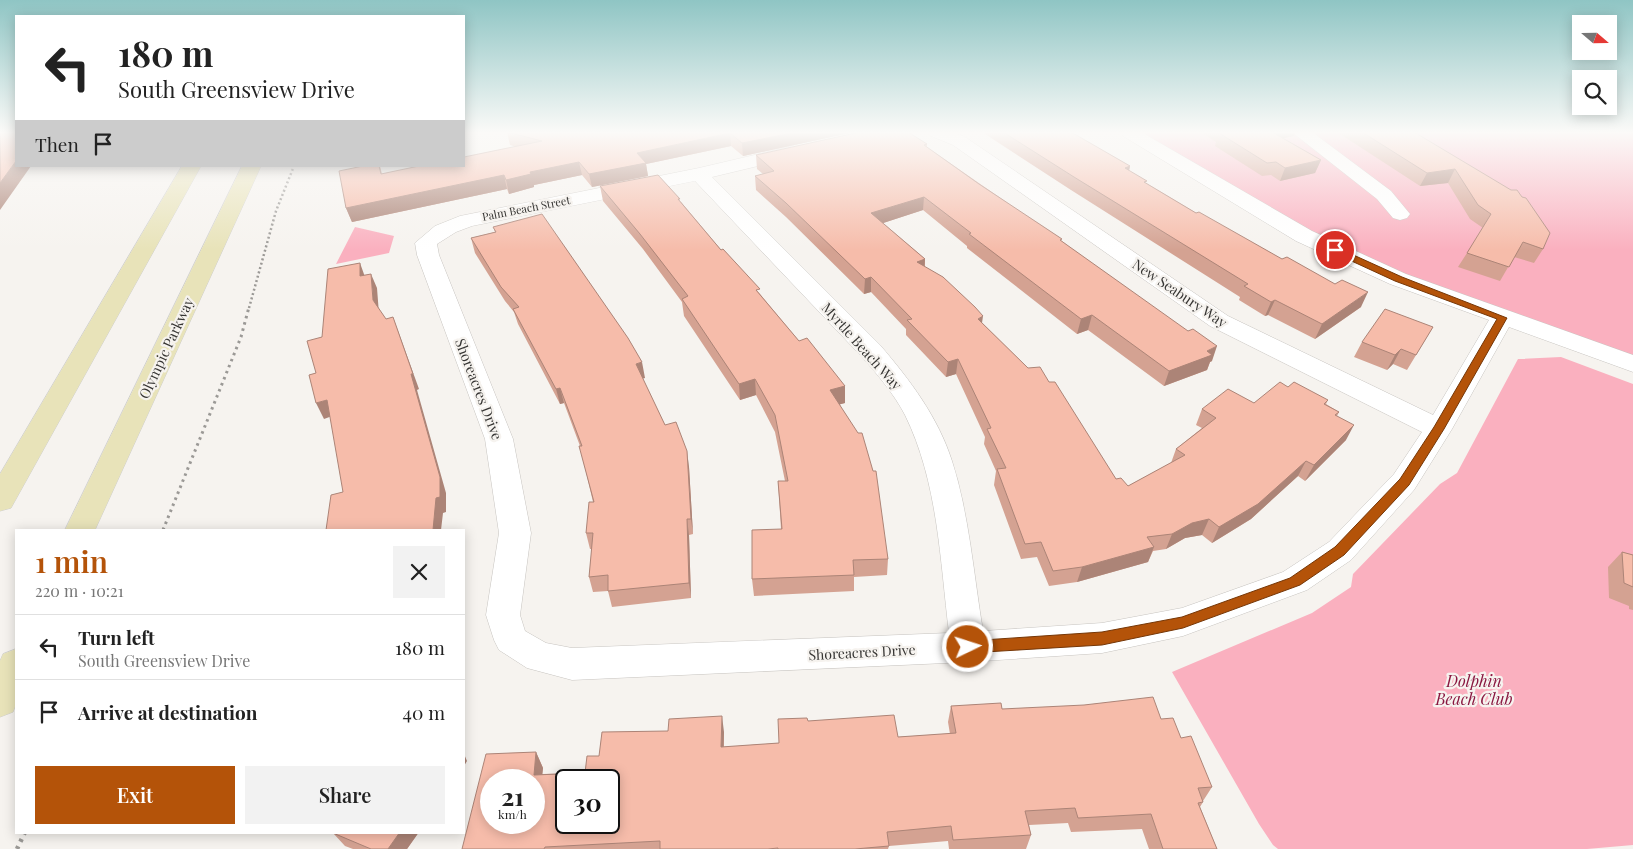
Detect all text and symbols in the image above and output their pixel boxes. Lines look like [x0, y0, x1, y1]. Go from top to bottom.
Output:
north arrow [1572, 15, 1618, 60]
map controls [1572, 15, 1617, 115]
text: 180 m [118, 29, 213, 76]
icon: left [35, 35, 100, 100]
button: search [1572, 70, 1617, 115]
text: South Greensview Drive [118, 74, 355, 104]
icon: arrive [89, 130, 117, 158]
text: Then [35, 131, 79, 157]
street label: Palm Beach Street [481, 192, 571, 224]
pin [1314, 229, 1356, 271]
icon: arrive [1321, 236, 1349, 264]
street label: New Seabury Way [1129, 254, 1231, 332]
street label: Olympic Parkway [134, 294, 198, 402]
street label: Myrtle Beach Way [818, 298, 906, 394]
street label: Shoreacres Drive [451, 336, 507, 442]
text: 1 min [35, 541, 108, 581]
button: close [393, 546, 445, 598]
text: 220 m · 10:21 [35, 580, 124, 601]
position arrow [941, 620, 993, 672]
text: Turn left [78, 624, 155, 650]
icon: left [35, 633, 63, 661]
text: 180 m [395, 634, 445, 660]
street label: Shoreacres Drive [808, 640, 916, 664]
text: South Greensview Drive [78, 650, 250, 671]
park label: Dolphin Beach Club [1434, 670, 1513, 709]
icon: arrive [35, 698, 63, 726]
text: Arrive at destination [78, 699, 258, 725]
text: 40 m [403, 699, 445, 725]
button: Exit [35, 766, 235, 824]
button: Share [245, 766, 445, 824]
speed limit sign: 30 [555, 769, 620, 834]
text: 21 [501, 779, 524, 812]
text: km/h [498, 806, 527, 822]

